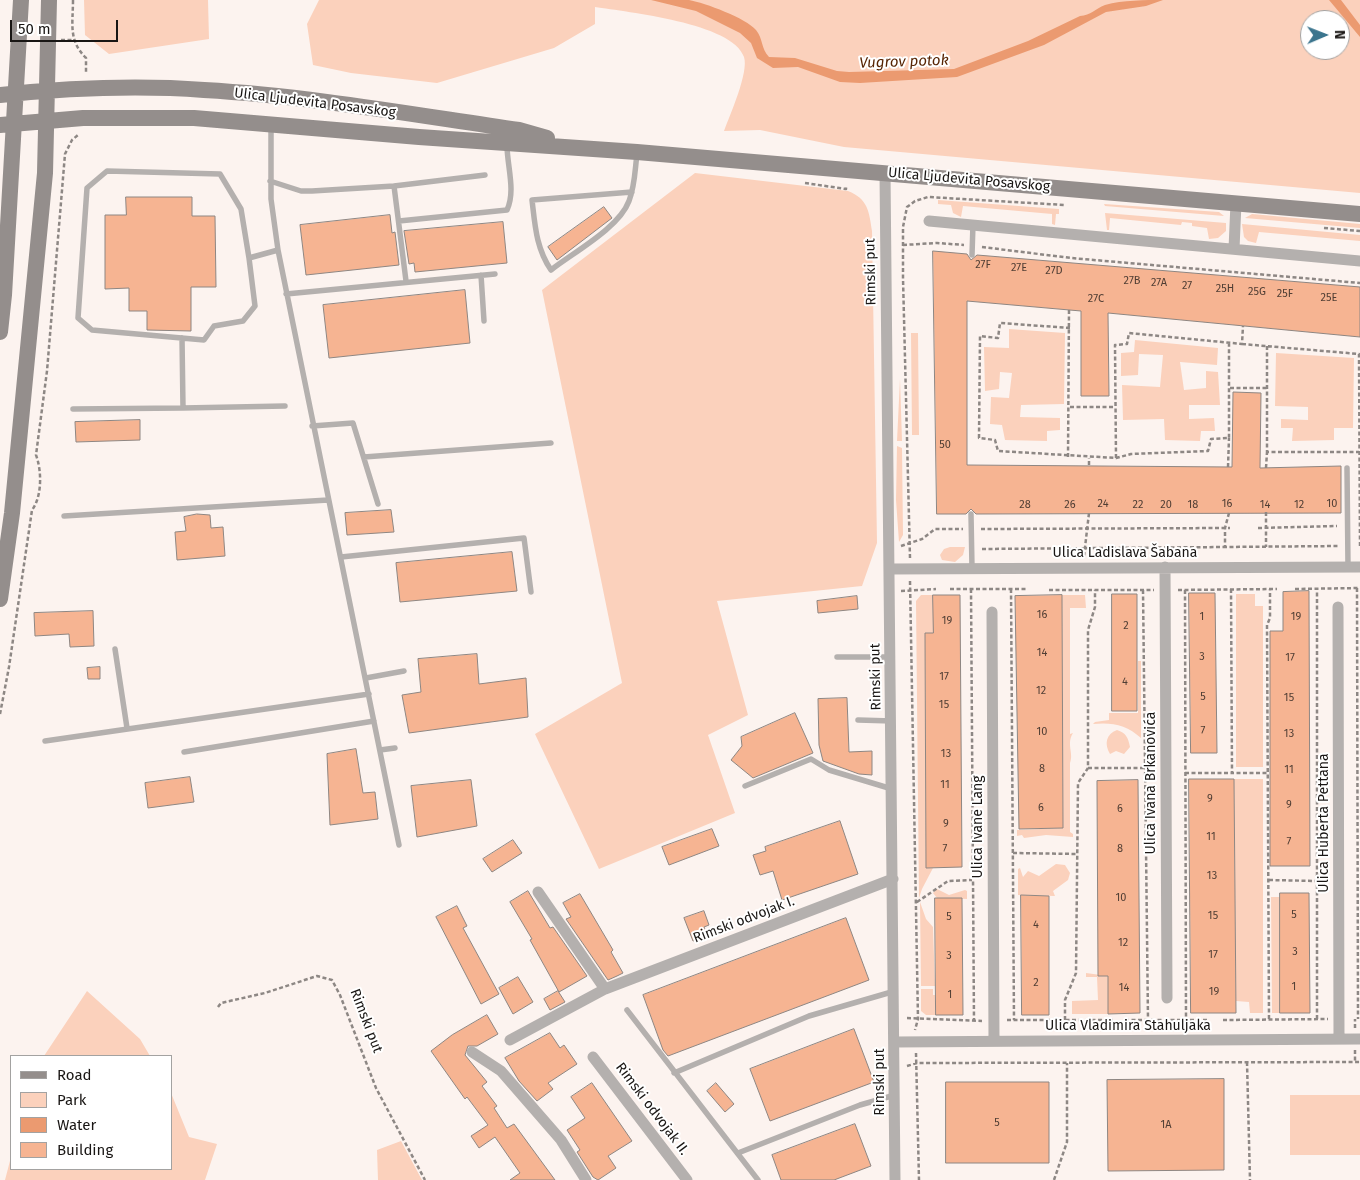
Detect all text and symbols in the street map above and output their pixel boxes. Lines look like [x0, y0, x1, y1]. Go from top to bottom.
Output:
scale bar [12, 10, 120, 42]
north arrow [1300, 10, 1350, 60]
text: 50 m [18, 20, 51, 38]
text: N [1331, 30, 1348, 40]
water label: Vugrov potok [859, 51, 949, 73]
street label: Ulica Ljudevita Posavskog [233, 85, 397, 121]
street label: Ulica Ljudevita Posavskog [887, 165, 1051, 195]
street label: Rimski put [862, 238, 880, 306]
house number: 27F [975, 258, 991, 272]
house number: 27E [1011, 261, 1027, 275]
house number: 27D [1045, 264, 1063, 278]
house number: 27B [1124, 274, 1140, 288]
house number: 27A [1151, 276, 1167, 290]
house number: 27 [1182, 279, 1192, 293]
house number: 25H [1216, 282, 1234, 296]
house number: 25G [1248, 285, 1266, 299]
house number: 25F [1277, 287, 1293, 301]
house number: 25E [1321, 291, 1337, 305]
house number: 27C [1088, 292, 1104, 306]
house number: 50 [939, 438, 951, 452]
house number: 24 [1098, 497, 1108, 511]
house number: 16 [1222, 497, 1232, 511]
house number: 10 [1327, 497, 1337, 511]
house number: 28 [1019, 498, 1031, 512]
house number: 26 [1064, 498, 1076, 512]
house number: 22 [1133, 498, 1143, 512]
house number: 20 [1160, 498, 1172, 512]
house number: 18 [1188, 498, 1198, 512]
house number: 14 [1260, 498, 1270, 512]
house number: 12 [1294, 498, 1304, 512]
street label: Ulica Ladislava Šabana [1053, 545, 1197, 561]
house number: 16 [1037, 608, 1047, 622]
house number: 1 [1200, 610, 1204, 624]
house number: 19 [1291, 610, 1301, 624]
house number: 19 [942, 614, 952, 628]
house number: 2 [1123, 619, 1129, 633]
street label: Rimski put [867, 643, 885, 711]
house number: 14 [1037, 646, 1047, 660]
house number: 3 [1199, 650, 1205, 664]
house number: 17 [1285, 651, 1295, 665]
house number: 17 [939, 670, 949, 684]
house number: 4 [1122, 675, 1128, 689]
house number: 12 [1036, 684, 1046, 698]
house number: 5 [1200, 690, 1206, 704]
house number: 15 [1284, 691, 1294, 705]
house number: 15 [939, 698, 949, 712]
street label: Ulica Ivana Brkanovića [1143, 712, 1159, 854]
house number: 7 [1201, 724, 1205, 738]
house number: 10 [1037, 725, 1047, 739]
house number: 13 [1284, 727, 1294, 741]
house number: 13 [941, 747, 951, 761]
street label: Ulica Huberta Pettana [1316, 753, 1332, 893]
house number: 8 [1039, 762, 1045, 776]
house number: 11 [1284, 763, 1294, 777]
street label: Ulica Ivane Lang [970, 775, 986, 879]
house number: 11 [940, 778, 950, 792]
house number: 9 [1207, 792, 1213, 806]
house number: 9 [1286, 798, 1292, 812]
house number: 6 [1038, 801, 1044, 815]
house number: 6 [1117, 802, 1123, 816]
house number: 9 [943, 817, 949, 831]
house number: 11 [1206, 830, 1216, 844]
house number: 7 [1287, 835, 1291, 849]
house number: 7 [943, 842, 947, 856]
house number: 8 [1117, 842, 1123, 856]
house number: 13 [1207, 869, 1217, 883]
house number: 10 [1116, 891, 1126, 905]
street label: Rimski odvojak I. [691, 893, 797, 947]
house number: 5 [1291, 908, 1297, 922]
house number: 15 [1208, 909, 1218, 923]
house number: 5 [946, 910, 952, 924]
house number: 4 [1033, 918, 1039, 932]
house number: 12 [1118, 936, 1128, 950]
house number: 3 [1292, 945, 1298, 959]
house number: 17 [1208, 948, 1218, 962]
house number: 3 [946, 949, 952, 963]
house number: 2 [1033, 976, 1039, 990]
house number: 1 [1292, 980, 1296, 994]
house number: 14 [1119, 981, 1129, 995]
house number: 19 [1209, 985, 1219, 999]
street label: Rimski put [346, 987, 386, 1055]
house number: 1 [948, 988, 952, 1002]
street label: Ulica Vladimira Stahuljaka [1045, 1018, 1211, 1034]
street label: Rimski put [872, 1048, 888, 1116]
legend [10, 1055, 172, 1170]
street label: Rimski odvojak II. [612, 1059, 692, 1159]
text: Road [57, 1066, 92, 1084]
text: Park [57, 1091, 87, 1109]
text: Water [57, 1116, 96, 1134]
house number: 5 [994, 1116, 1000, 1130]
house number: 1A [1160, 1118, 1172, 1132]
text: Building [57, 1141, 113, 1159]

